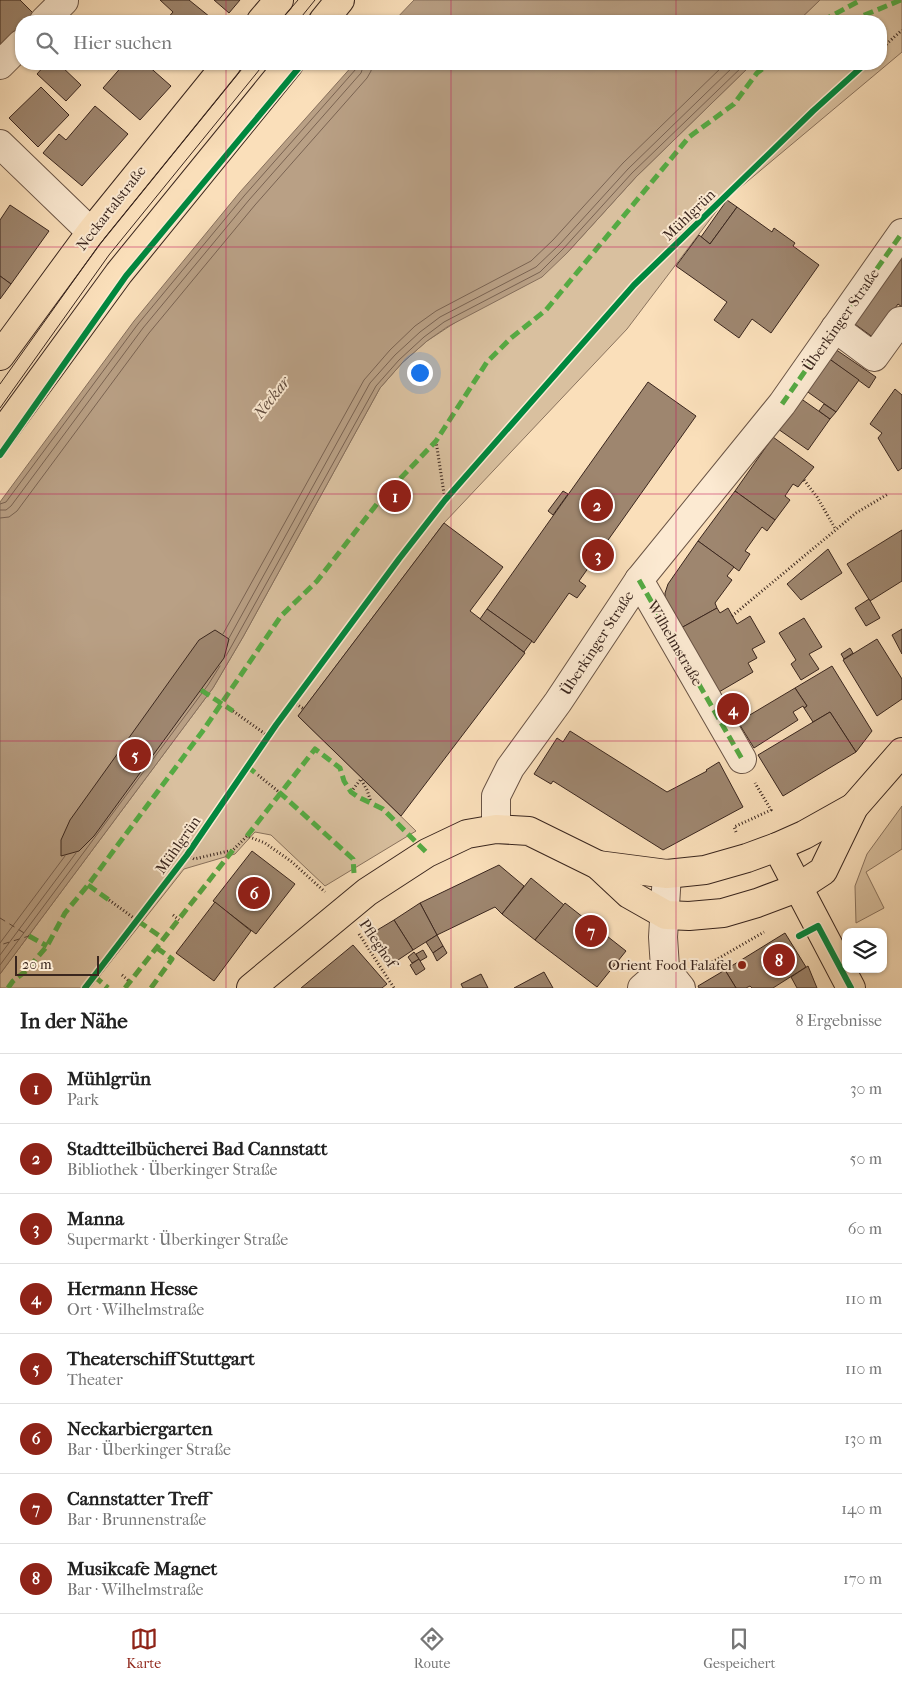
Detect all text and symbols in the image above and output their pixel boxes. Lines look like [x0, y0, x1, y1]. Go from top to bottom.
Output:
search box [15, 15, 887, 70]
icon: search [33, 29, 61, 57]
text: Hier suchen [73, 32, 172, 54]
street label: Neckartalstraße [72, 162, 150, 254]
street label: Mühlgrün [659, 185, 719, 245]
street label: Überkinger Straße [799, 265, 883, 375]
your location [407, 360, 433, 386]
water label: Neckar [249, 371, 295, 423]
pin: 1 [379, 477, 411, 515]
pin: 2 [581, 486, 613, 524]
pin: 3 [582, 536, 614, 574]
street label: Überkinger Straße [556, 587, 638, 699]
street label: Wilhelmstraße [643, 596, 707, 689]
pin: 4 [717, 690, 749, 728]
pin: 5 [119, 736, 151, 774]
street label: Mühlgrün [152, 812, 205, 877]
pin: 6 [238, 874, 270, 912]
pin: 7 [575, 912, 607, 950]
street label: Pfleghof [355, 916, 402, 973]
map controls [842, 928, 887, 973]
button: layers [842, 928, 887, 973]
pin: 8 [763, 941, 795, 979]
scale bar [15, 953, 99, 976]
text: 20 m [22, 956, 52, 973]
place label: Orient Food Falafel [608, 956, 732, 974]
marker: Orient Food Falafel [736, 959, 748, 971]
text: In der Nähe [20, 1009, 128, 1033]
text: 8 Ergebnisse [796, 1011, 882, 1030]
text: Mühlgrün [67, 1068, 151, 1090]
text: 1 [33, 1079, 39, 1098]
text: 30 m [850, 1079, 882, 1098]
text: Park [67, 1090, 99, 1109]
text: Stadtteilbücherei Bad Cannstatt [67, 1138, 328, 1160]
text: 2 [32, 1149, 40, 1168]
text: 50 m [850, 1149, 882, 1168]
text: Bibliothek · Überkinger Straße [67, 1160, 277, 1179]
text: Manna [67, 1208, 124, 1230]
text: 3 [33, 1219, 39, 1238]
text: 60 m [848, 1219, 882, 1238]
text: Supermarkt · Überkinger Straße [67, 1230, 288, 1249]
text: Hermann Hesse [67, 1278, 198, 1300]
text: 4 [31, 1289, 41, 1308]
text: 110 m [845, 1289, 882, 1308]
text: Ort · Wilhelmstraße [67, 1300, 204, 1319]
text: Theaterschiff Stuttgart [67, 1348, 255, 1370]
text: 5 [33, 1359, 39, 1378]
text: 110 m [845, 1359, 882, 1378]
text: Theater [67, 1370, 123, 1389]
text: Neckarbiergarten [67, 1418, 212, 1440]
text: 6 [32, 1429, 40, 1448]
text: 130 m [844, 1429, 882, 1448]
text: Bar · Überkinger Straße [67, 1440, 231, 1459]
text: Cannstatter Treff [67, 1488, 208, 1510]
text: 7 [32, 1499, 40, 1518]
text: 140 m [841, 1499, 882, 1518]
text: Bar · Brunnenstraße [67, 1510, 206, 1529]
text: Musikcafe Magnet [67, 1558, 217, 1580]
text: 8 [32, 1569, 40, 1588]
text: 170 m [843, 1569, 882, 1588]
text: Bar · Wilhelmstraße [67, 1580, 203, 1599]
tab: Karte [126, 1625, 161, 1672]
tab: Route [414, 1625, 451, 1672]
tab: Gespeichert [703, 1625, 776, 1672]

